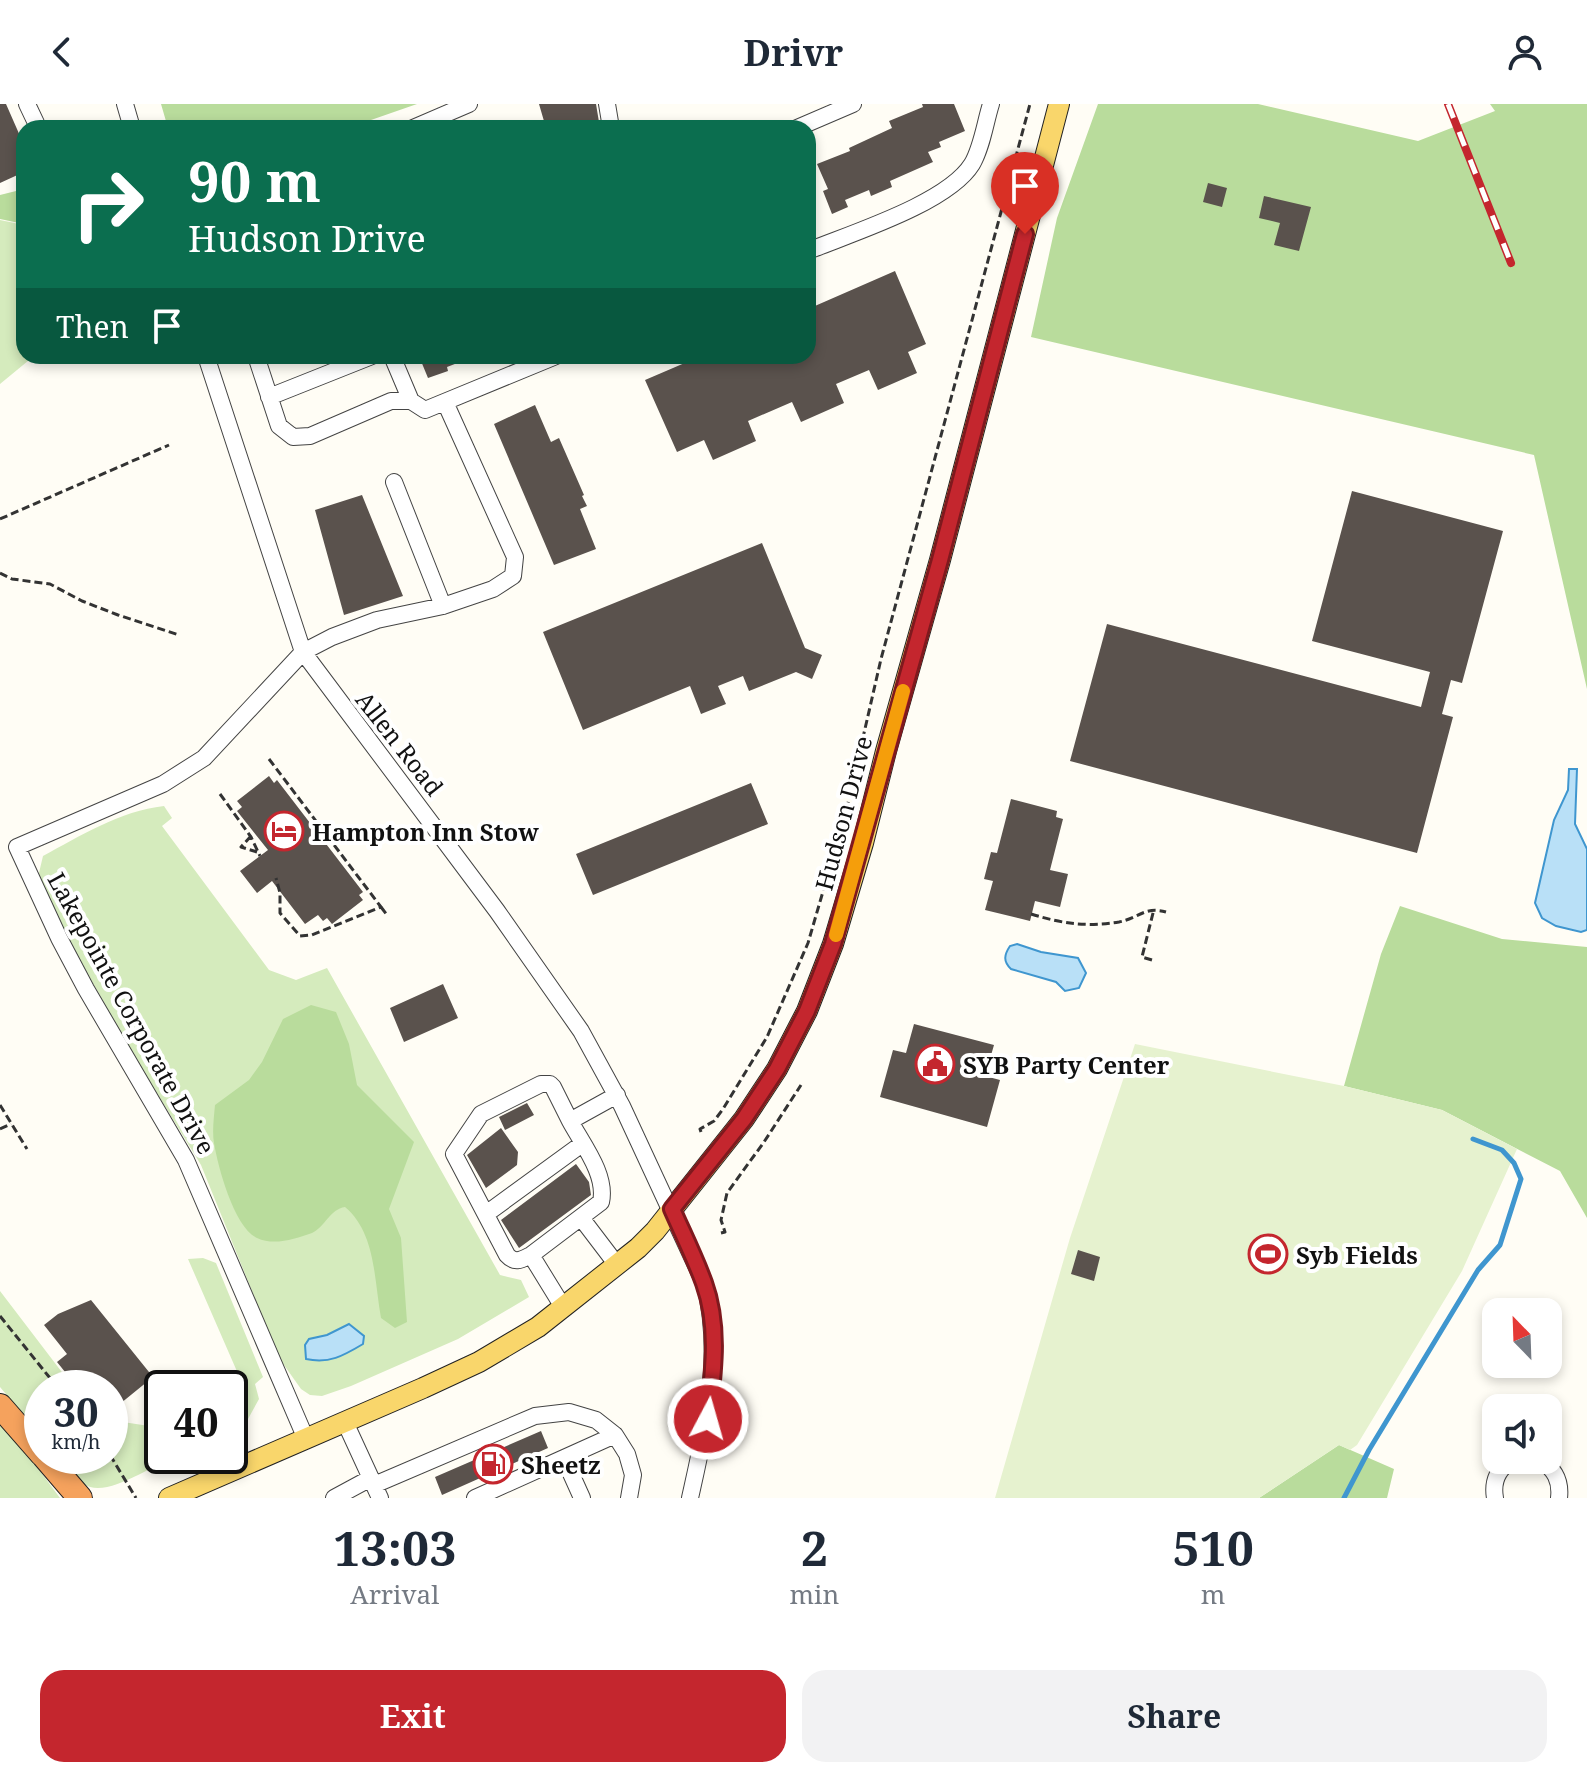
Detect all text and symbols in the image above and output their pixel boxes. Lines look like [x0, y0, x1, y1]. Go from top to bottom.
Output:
text: Drivr [744, 28, 843, 77]
icon: back [40, 30, 84, 74]
icon: person [1503, 30, 1547, 74]
text: 90 m [188, 142, 321, 218]
icon: right [56, 152, 160, 256]
pin [991, 152, 1059, 234]
icon: arrive [1003, 164, 1047, 208]
text: Hudson Drive [188, 214, 426, 263]
icon: arrive [145, 304, 189, 348]
text: Then [56, 306, 129, 347]
street label: Allen Road [349, 684, 451, 802]
street label: Hudson Drive [807, 732, 879, 894]
hotel icon: Hampton Inn Stow [263, 810, 305, 852]
place label: Hampton Inn Stow [312, 815, 539, 848]
street label: Lakepointe Corporate Drive [41, 866, 223, 1160]
public building icon: SYB Party Center [914, 1043, 956, 1085]
place label: SYB Party Center [963, 1048, 1170, 1081]
sports icon: Syb Fields [1247, 1233, 1289, 1275]
place label: Syb Fields [1296, 1238, 1418, 1271]
north arrow [1482, 1298, 1562, 1378]
map controls [1482, 1298, 1562, 1474]
speed limit sign: 40 [144, 1370, 248, 1474]
position arrow [666, 1377, 750, 1461]
text: 30 [53, 1384, 99, 1439]
button: sound [1482, 1394, 1562, 1474]
text: km/h [51, 1428, 101, 1455]
fuel station icon: Sheetz [472, 1443, 514, 1485]
place label: Sheetz [521, 1448, 601, 1481]
text: 13:03 [333, 1515, 456, 1580]
text: 2 [801, 1515, 828, 1580]
text: 510 [1172, 1515, 1254, 1580]
text: Arrival [350, 1576, 439, 1612]
text: min [790, 1576, 839, 1612]
text: m [1201, 1576, 1225, 1612]
button: Exit [40, 1670, 786, 1762]
button: Share [802, 1670, 1547, 1762]

